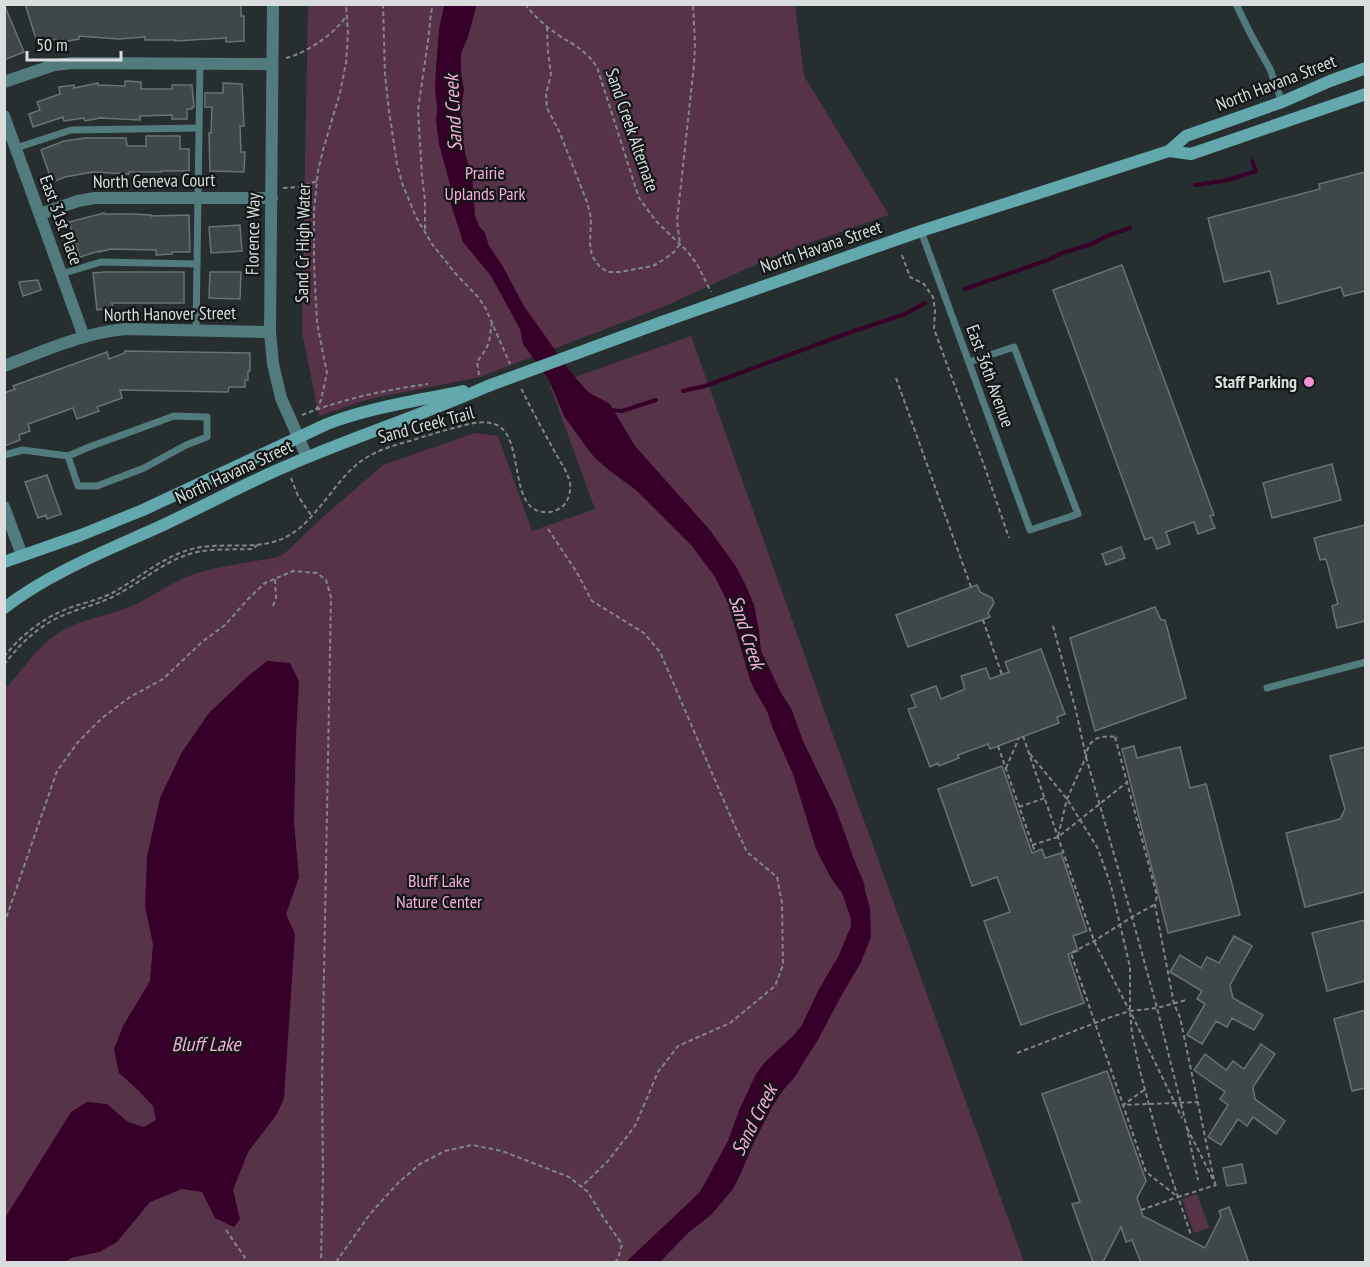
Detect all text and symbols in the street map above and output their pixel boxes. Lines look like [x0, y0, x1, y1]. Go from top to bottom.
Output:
scale bar [27, 24, 122, 62]
text: 50 m [36, 33, 68, 56]
street label: North Havana Street [1213, 49, 1339, 116]
street label: Sand Creek Alternate [601, 65, 664, 195]
water label: Sand Creek [438, 72, 468, 152]
park label: Prairie Uplands Park [445, 161, 525, 205]
street label: North Geneva Court [93, 168, 215, 193]
street label: East 31st Place [35, 172, 88, 268]
street label: Sand Cr High Water [290, 183, 315, 303]
street label: Florence Way [240, 192, 265, 275]
street label: North Havana Street [757, 215, 885, 278]
street label: North Hanover Street [104, 301, 236, 326]
street label: East 36th Avenue [961, 321, 1020, 430]
place label: Staff Parking [1215, 370, 1297, 393]
marker: Staff Parking [1302, 375, 1316, 389]
street label: Sand Creek Trail [375, 400, 477, 448]
street label: North Havana Street [171, 434, 296, 509]
water label: Sand Creek [723, 591, 772, 675]
park label: Bluff Lake Nature Center [396, 869, 482, 913]
water label: Bluff Lake [171, 1031, 242, 1057]
water label: Sand Creek [725, 1078, 784, 1160]

